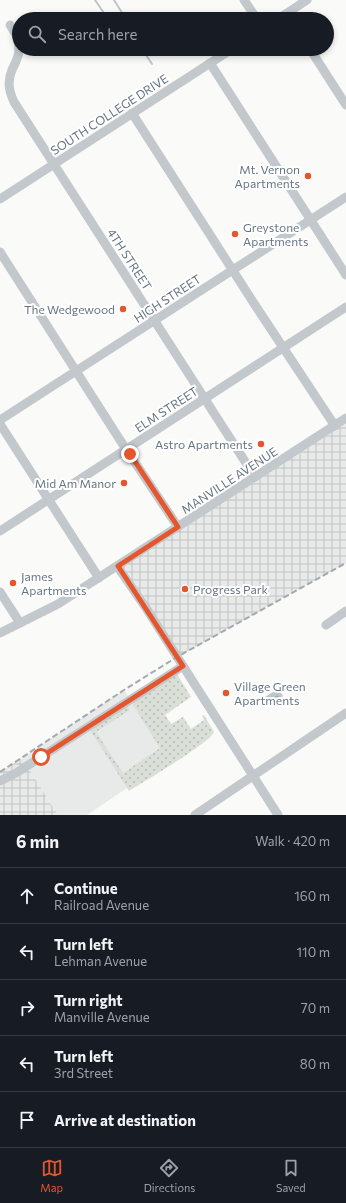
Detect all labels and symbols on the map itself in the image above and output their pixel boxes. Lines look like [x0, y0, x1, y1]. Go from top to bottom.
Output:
street label: SOUTH COLLEGE DRIVE [48, 71, 170, 157]
place label: Mt. Vernon Apartments [235, 162, 300, 190]
marker: Mt. Vernon Apartments [303, 171, 313, 181]
place label: Greystone Apartments [243, 220, 308, 248]
street label: 4TH STREET [105, 226, 155, 293]
marker: Greystone Apartments [230, 229, 240, 239]
street label: HIGH STREET [131, 271, 203, 325]
place label: The Wedgewood [24, 302, 115, 316]
marker: The Wedgewood [118, 304, 128, 314]
street label: ELM STREET [132, 383, 200, 435]
place label: Astro Apartments [155, 437, 253, 451]
marker: Astro Apartments [256, 439, 266, 449]
street label: MANVILLE AVENUE [179, 444, 279, 516]
route end [121, 445, 139, 463]
place label: Mid Am Manor [35, 476, 116, 490]
marker: Mid Am Manor [119, 478, 129, 488]
place label: James Apartments [21, 569, 86, 597]
marker: James Apartments [8, 578, 18, 588]
place label: Progress Park [193, 582, 269, 596]
marker: Progress Park [180, 584, 190, 594]
place label: Village Green Apartments [234, 679, 306, 707]
marker: Village Green Apartments [221, 688, 231, 698]
route start [32, 748, 50, 766]

